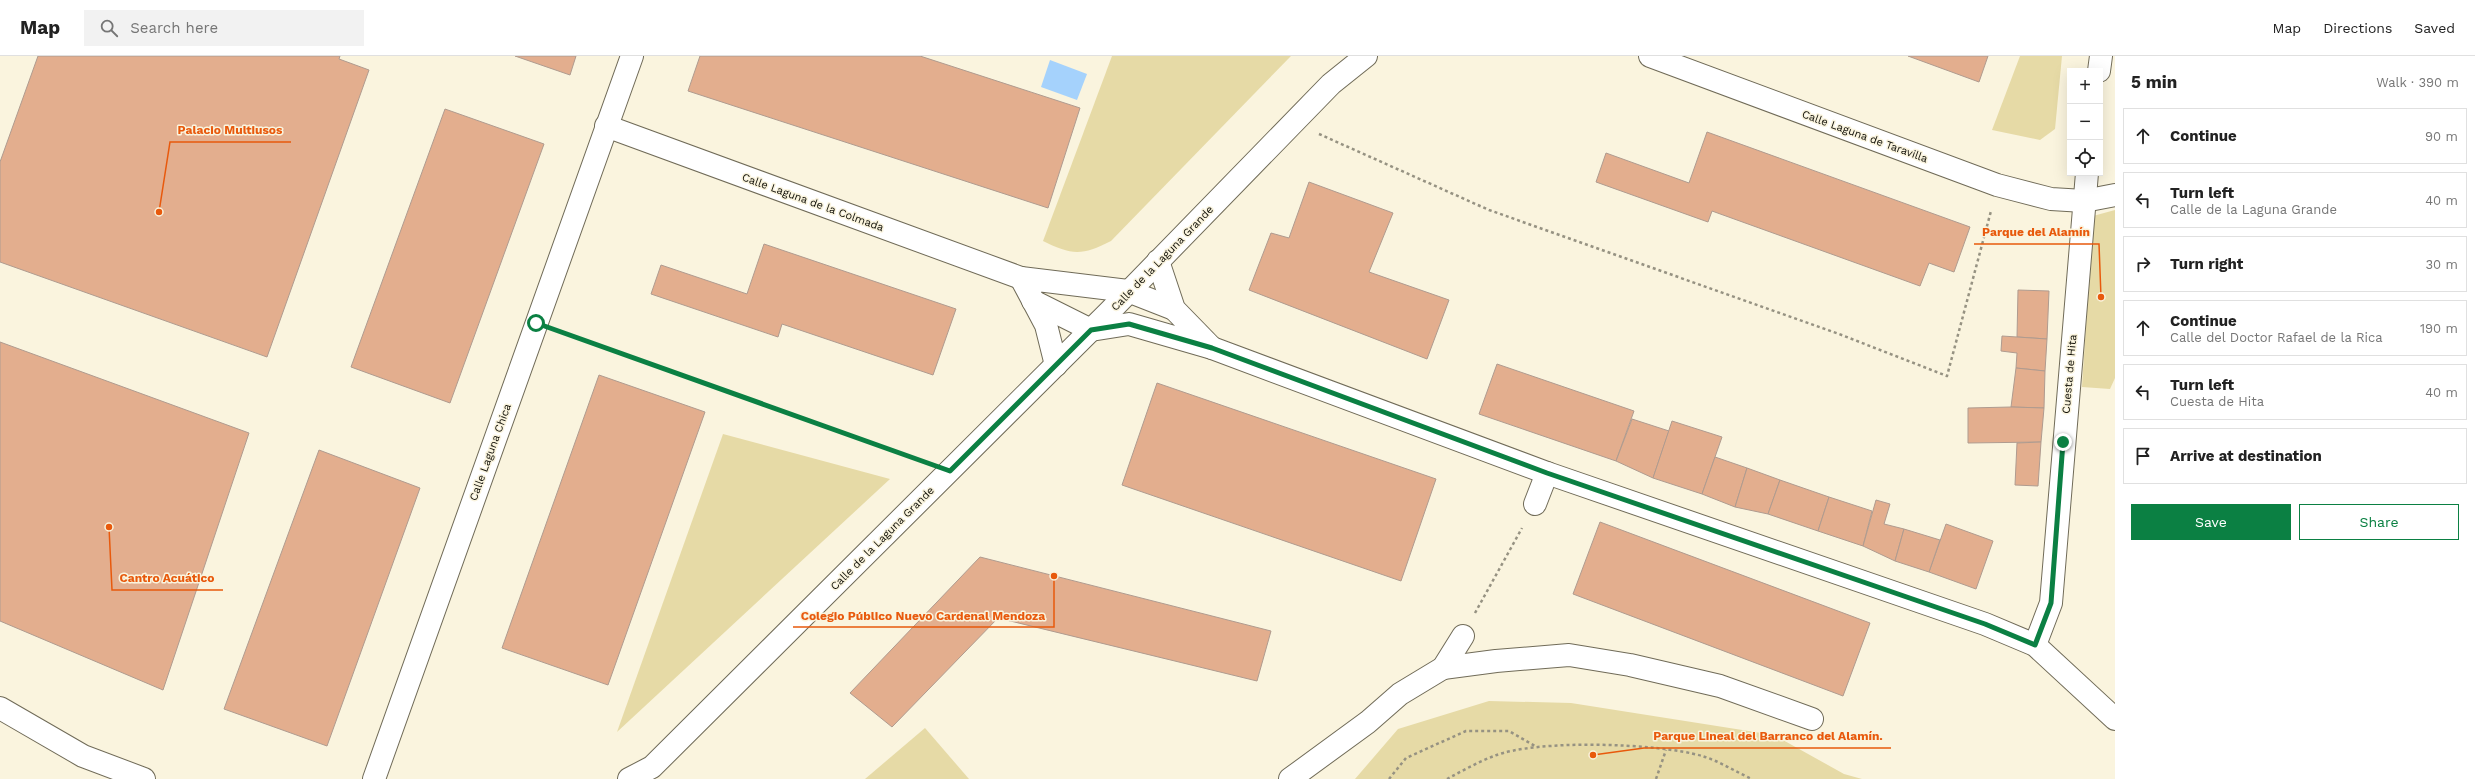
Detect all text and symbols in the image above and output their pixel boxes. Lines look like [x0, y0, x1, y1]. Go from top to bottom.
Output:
search box [84, 10, 364, 46]
text: Map [20, 16, 60, 39]
icon: search [98, 17, 120, 39]
text: Search here [130, 19, 218, 37]
text: Map [2273, 20, 2301, 36]
text: Directions [2323, 20, 2392, 36]
text: Saved [2414, 20, 2455, 36]
map controls [2067, 68, 2103, 176]
button: + [2067, 68, 2103, 104]
text: 5 min [2131, 72, 2177, 92]
text: Walk · 390 m [2376, 75, 2459, 90]
button: − [2067, 104, 2103, 140]
street label: Calle Laguna de Taravilla [1800, 108, 1930, 165]
callout: Palacio Multiusos [170, 118, 291, 142]
text: Palacio Multiusos [178, 123, 283, 137]
icon: ahead [2132, 125, 2154, 147]
text: Continue [2170, 127, 2237, 145]
text: 90 m [2425, 129, 2458, 144]
button: locate [2067, 140, 2103, 176]
street label: Calle Laguna de la Colmada [740, 171, 886, 234]
text: Turn left [2170, 184, 2234, 202]
icon: left [2132, 189, 2154, 211]
text: 40 m [2425, 193, 2458, 208]
text: Calle de la Laguna Grande [2170, 202, 2337, 217]
street label: Calle de la Laguna Grande [1109, 203, 1216, 314]
callout: Parque del Alamín [1974, 220, 2099, 244]
text: Parque del Alamín [1982, 225, 2090, 239]
icon: right [2132, 253, 2154, 275]
text: Turn right [2170, 255, 2243, 273]
text: 30 m [2426, 257, 2458, 272]
text: Continue [2170, 312, 2237, 330]
route start [527, 314, 545, 332]
icon: ahead [2132, 317, 2154, 339]
text: 190 m [2420, 321, 2458, 336]
text: Calle del Doctor Rafael de la Rica [2170, 330, 2383, 345]
street label: Cuesta de Hita [2060, 334, 2079, 414]
text: Turn left [2170, 376, 2234, 394]
icon: left [2132, 381, 2154, 403]
text: 40 m [2425, 385, 2458, 400]
text: Cuesta de Hita [2170, 394, 2264, 409]
street label: Calle Laguna Chica [467, 402, 514, 502]
route end [2054, 433, 2072, 451]
icon: arrive [2132, 445, 2154, 467]
text: Arrive at destination [2170, 447, 2322, 465]
street label: Calle de la Laguna Grande [828, 484, 937, 593]
button: Save [2131, 504, 2291, 540]
button: Share [2299, 504, 2459, 540]
callout: Cantro Acuático [112, 566, 223, 590]
text: Cantro Acuático [120, 571, 214, 585]
callout: Colegio Público Nuevo Cardenal Mendoza [793, 603, 1054, 627]
text: Colegio Público Nuevo Cardenal Mendoza [801, 609, 1045, 623]
callout: Parque Lineal del Barranco del Alamín. [1644, 724, 1891, 748]
text: Parque Lineal del Barranco del Alamín. [1653, 729, 1883, 743]

